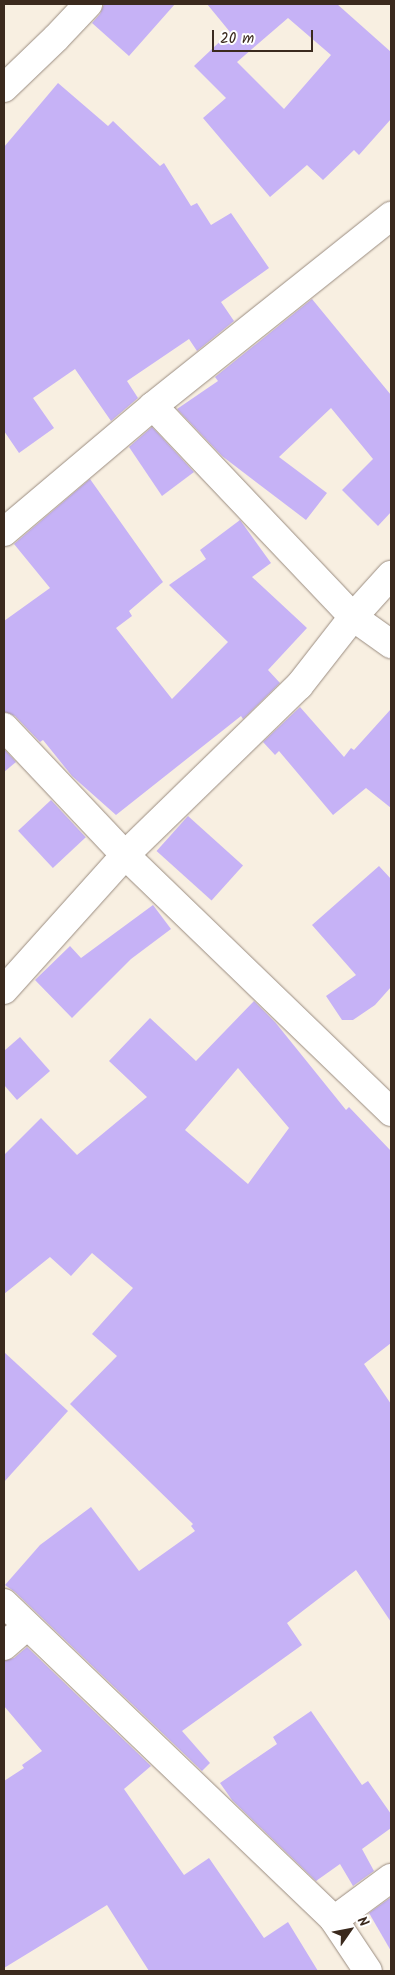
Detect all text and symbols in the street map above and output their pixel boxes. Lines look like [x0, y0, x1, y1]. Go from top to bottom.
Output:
scale bar [215, 20, 316, 52]
text: 20 m [220, 27, 254, 51]
north arrow [325, 1905, 375, 1955]
text: N [351, 1912, 374, 1932]

